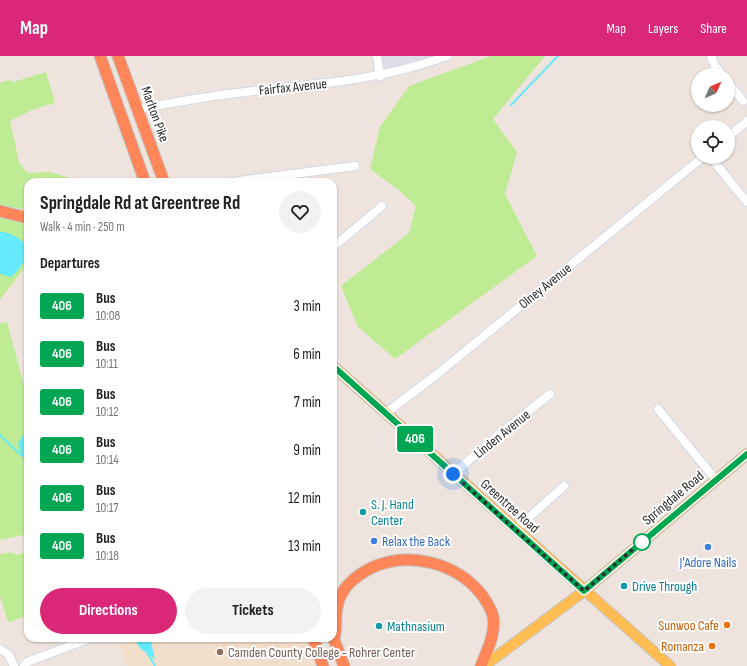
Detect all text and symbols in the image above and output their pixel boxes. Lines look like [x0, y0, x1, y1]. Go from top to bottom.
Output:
text: Map [20, 17, 48, 40]
text: Map [606, 20, 626, 37]
text: Layers [648, 20, 678, 37]
text: Share [700, 20, 727, 37]
north arrow [691, 68, 735, 112]
map controls [691, 68, 735, 164]
street label: Fairfax Avenue [258, 75, 328, 99]
street label: Marlton Pike [137, 84, 173, 144]
button: locate [691, 120, 735, 164]
button: heart [279, 191, 321, 233]
text: Springdale Rd at Greentree Rd [40, 192, 240, 215]
text: Walk · 4 min · 250 m [40, 219, 125, 235]
text: Departures [40, 254, 100, 273]
street label: Olney Avenue [515, 260, 575, 312]
text: Bus [96, 289, 115, 308]
text: 406 [52, 297, 72, 314]
text: 3 min [293, 297, 321, 316]
text: 10:08 [96, 308, 120, 324]
text: Bus [96, 337, 115, 356]
text: 406 [52, 345, 72, 362]
text: 6 min [293, 345, 321, 364]
text: 10:11 [96, 356, 118, 372]
text: Bus [96, 385, 115, 404]
text: 406 [52, 393, 72, 410]
text: 7 min [294, 393, 321, 412]
text: 10:12 [96, 404, 119, 420]
street label: Linden Avenue [470, 406, 534, 462]
line badge: 406 [392, 426, 438, 452]
text: 406 [405, 430, 425, 447]
text: Bus [96, 433, 115, 452]
text: 406 [52, 441, 72, 458]
text: 9 min [293, 441, 321, 460]
text: 10:14 [96, 452, 119, 468]
your location [443, 464, 463, 484]
street label: Springdale Road [639, 467, 707, 529]
street label: Greentree Road [477, 475, 543, 537]
text: Bus [96, 481, 115, 500]
text: 406 [52, 489, 72, 506]
text: 12 min [288, 489, 321, 508]
place label: S. J. Hand Center [371, 496, 414, 529]
text: 10:17 [96, 500, 118, 516]
marker: S. J. Hand Center [358, 507, 368, 517]
text: Bus [96, 529, 115, 548]
place label: Relax the Back [382, 533, 451, 550]
unlabelled marker [633, 533, 651, 551]
marker: Relax the Back [369, 536, 379, 546]
text: 406 [52, 537, 72, 554]
text: 13 min [288, 537, 321, 556]
marker: J'Adore Nails [703, 542, 713, 552]
text: 10:18 [96, 548, 119, 564]
place label: J'Adore Nails [679, 554, 736, 571]
place label: Drive Through [632, 578, 697, 595]
marker: Drive Through [619, 581, 629, 591]
button: Directions [40, 588, 177, 634]
button: Tickets [185, 588, 321, 634]
place label: Sunwoo Cafe [658, 617, 719, 634]
place label: Mathnasium [387, 618, 445, 635]
marker: Sunwoo Cafe [722, 620, 732, 630]
marker: Mathnasium [374, 621, 384, 631]
place label: Romanza [661, 638, 704, 655]
marker: Romanza [707, 641, 717, 651]
place label: Camden County College - Rohrer Center [228, 644, 415, 661]
marker: Camden County College - Rohrer Center [215, 647, 225, 657]

